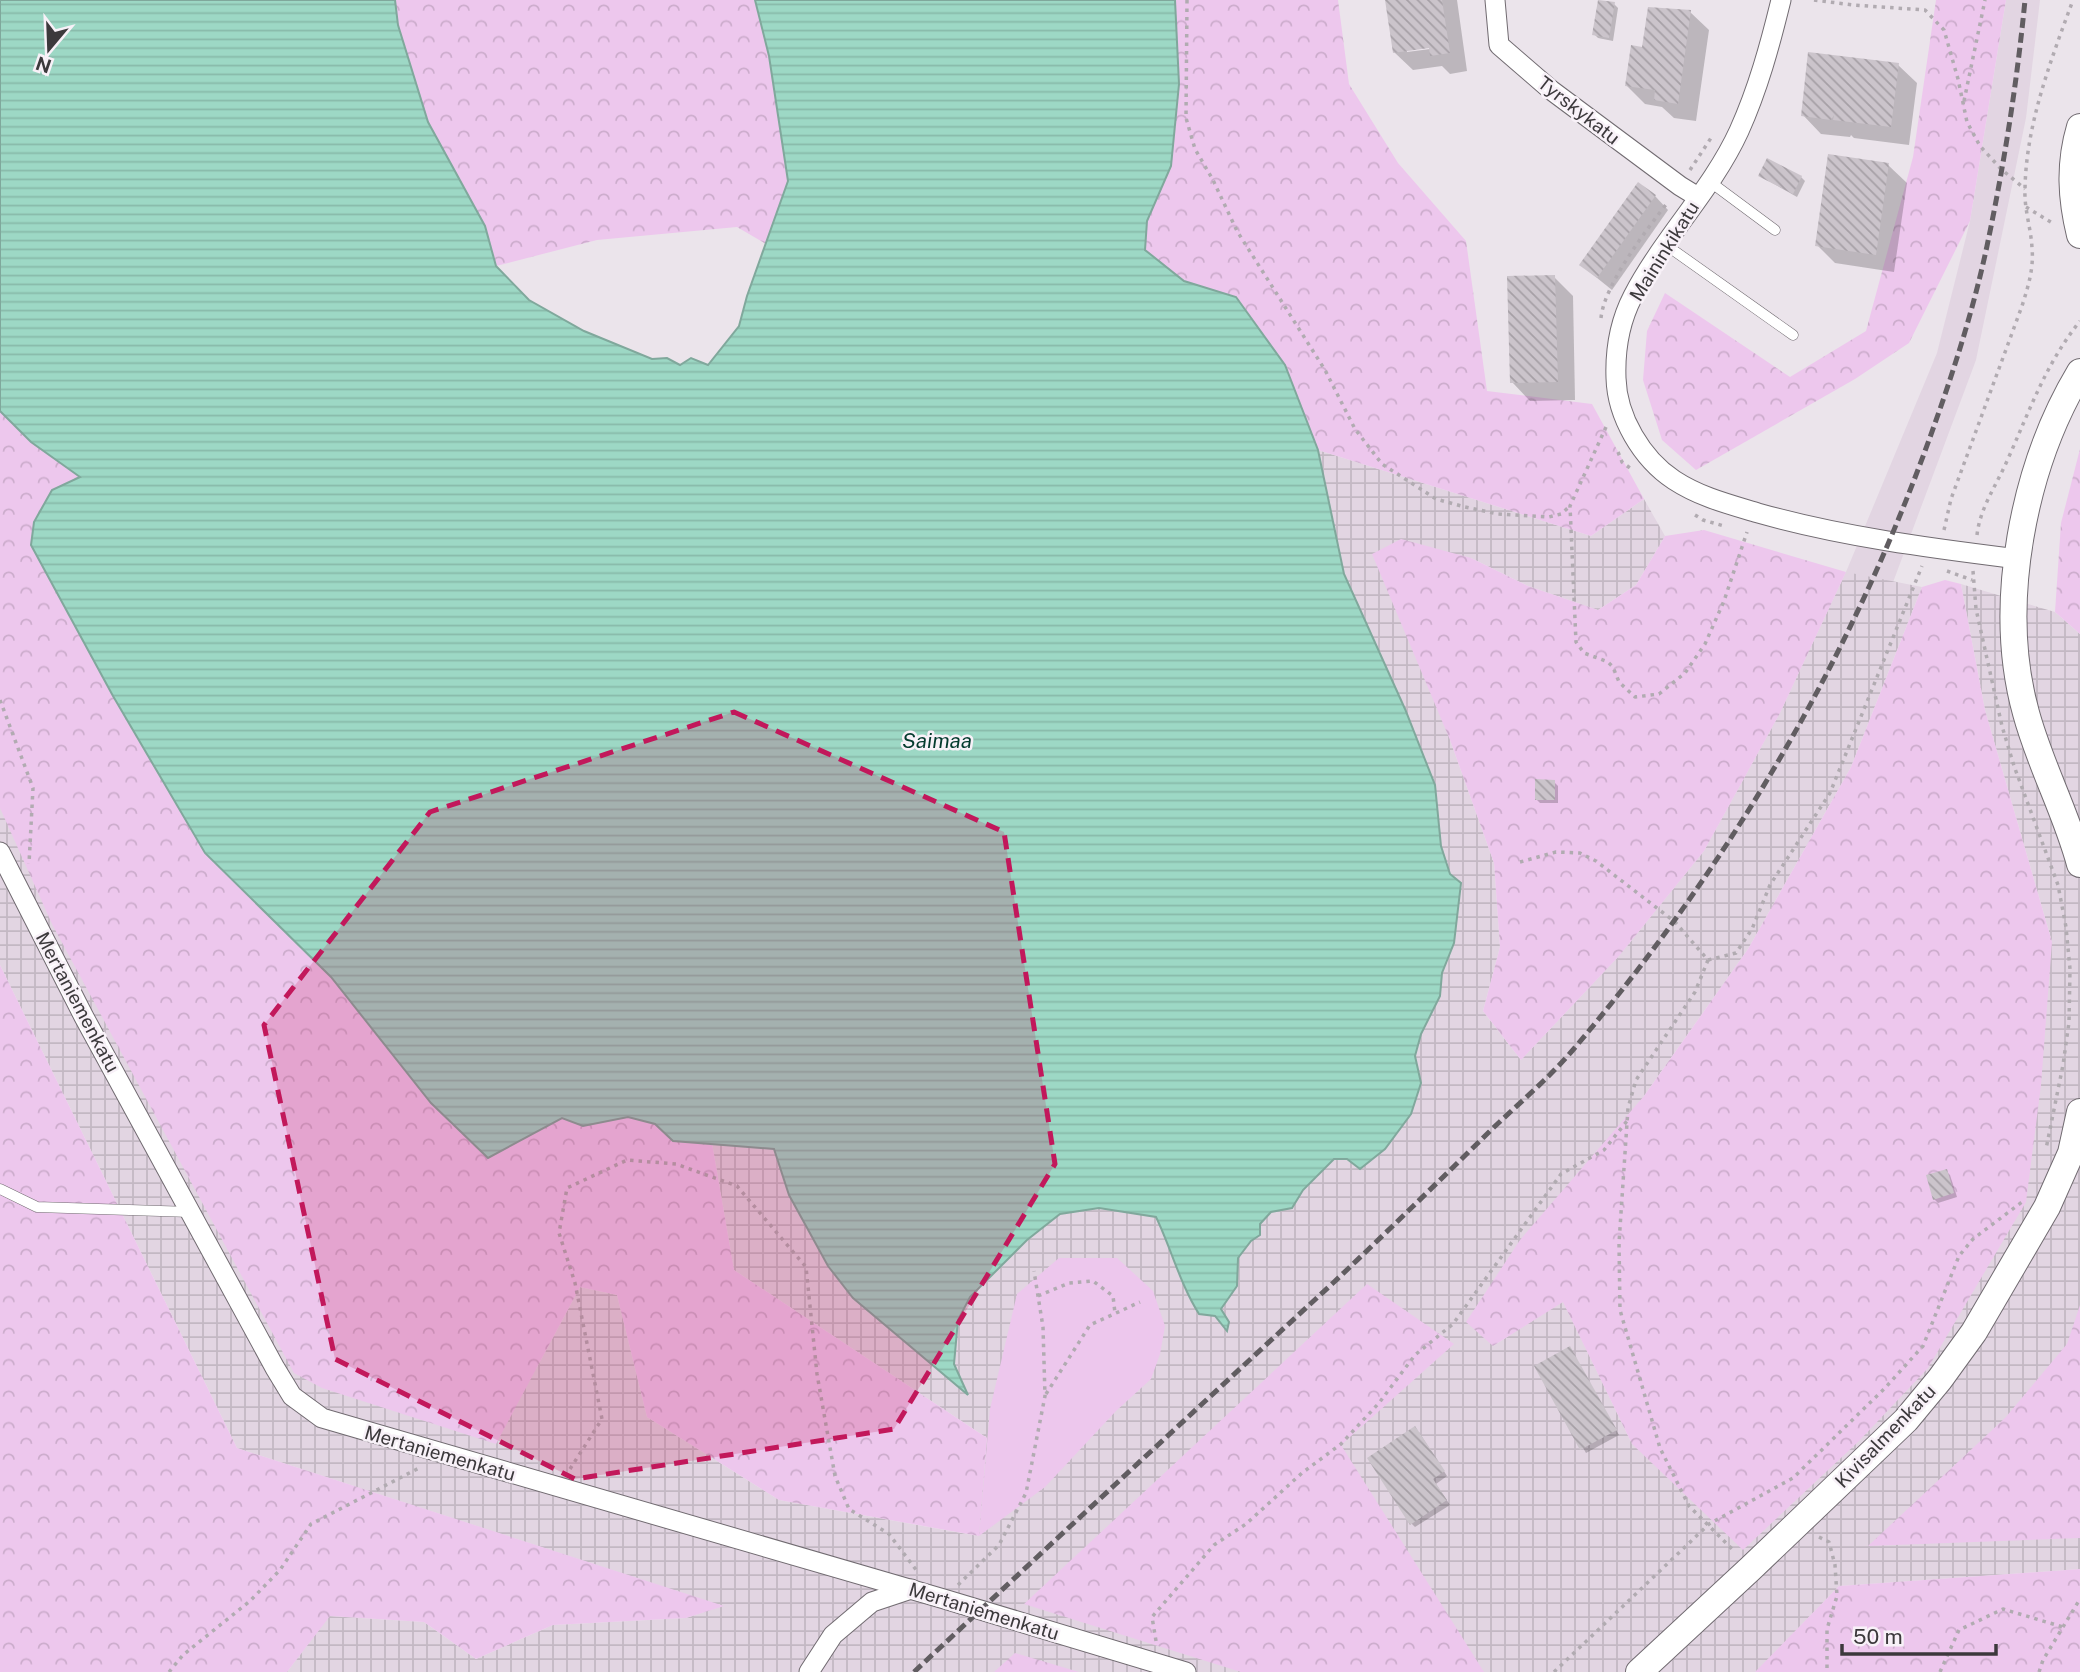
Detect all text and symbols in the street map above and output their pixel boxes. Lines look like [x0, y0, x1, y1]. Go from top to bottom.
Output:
north arrow [14, 14, 84, 84]
text: N [33, 52, 54, 78]
street label: Tyrskykatu [1534, 71, 1624, 149]
street label: Maininkikatu [1625, 197, 1703, 305]
water label: Saimaa [902, 728, 972, 753]
street label: Mertaniemenkatu [32, 928, 124, 1076]
street label: Kivisalmenkatu [1830, 1380, 1940, 1492]
street label: Mertaniemenkatu [362, 1421, 518, 1485]
street label: Mertaniemenkatu [906, 1578, 1062, 1644]
scale bar [1842, 1612, 1996, 1656]
text: 50 m [1853, 1624, 1903, 1649]

